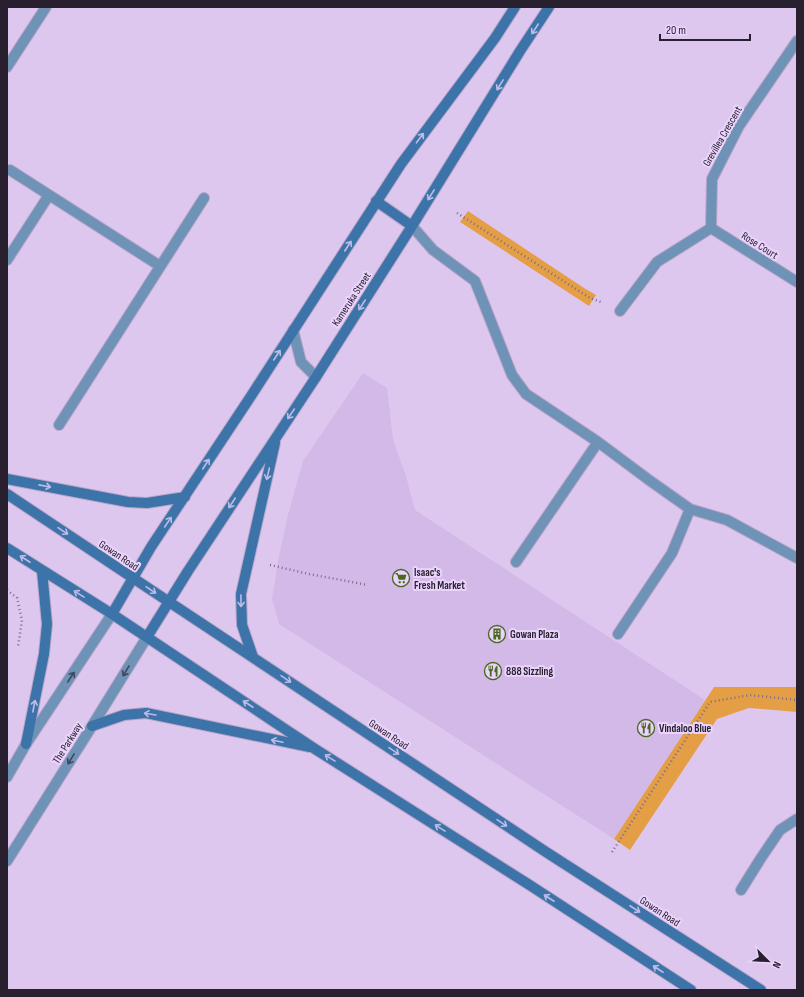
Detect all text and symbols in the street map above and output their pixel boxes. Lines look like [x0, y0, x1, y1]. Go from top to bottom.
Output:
scale bar [660, 16, 750, 42]
one-way arrow [531, 23, 539, 34]
text: 20 m [666, 23, 686, 38]
one-way arrow [496, 79, 504, 90]
street label: Grevillea Crescent [700, 103, 745, 169]
one-way arrow [416, 133, 424, 144]
one-way arrow [427, 189, 435, 201]
street label: Rose Court [739, 229, 781, 262]
one-way arrow [344, 240, 352, 252]
street label: Kameruka Street [329, 269, 374, 329]
one-way arrow [358, 299, 366, 310]
one-way arrow [273, 350, 281, 361]
one-way arrow [287, 408, 295, 419]
one-way arrow [202, 459, 210, 470]
one-way arrow [263, 467, 271, 480]
one-way arrow [38, 483, 51, 491]
one-way arrow [228, 498, 236, 509]
one-way arrow [164, 517, 172, 528]
one-way arrow [57, 527, 68, 535]
street label: Gowan Road [96, 537, 141, 574]
one-way arrow [19, 555, 30, 563]
place label: Isaac's Fresh Market [414, 566, 465, 592]
supermarket icon: Isaac's Fresh Market [391, 568, 411, 588]
one-way arrow [145, 587, 157, 595]
one-way arrow [73, 589, 85, 597]
one-way arrow [237, 594, 245, 607]
building icon: Gowan Plaza [487, 624, 507, 644]
place label: Gowan Plaza [510, 628, 559, 641]
restaurant icon: 888 Sizzling [483, 661, 503, 681]
one-way arrow [122, 665, 130, 677]
place label: 888 Sizzling [506, 665, 553, 678]
one-way arrow [67, 672, 75, 683]
one-way arrow [280, 675, 291, 683]
one-way arrow [30, 700, 38, 713]
one-way arrow [243, 700, 254, 708]
one-way arrow [144, 710, 157, 718]
street label: Gowan Road [366, 716, 411, 753]
restaurant icon: Vindaloo Blue [636, 718, 656, 738]
street label: The Parkway [50, 720, 85, 766]
place label: Vindaloo Blue [659, 722, 712, 735]
one-way arrow [271, 736, 284, 744]
one-way arrow [388, 747, 399, 755]
one-way arrow [67, 753, 75, 765]
one-way arrow [325, 754, 336, 762]
one-way arrow [496, 819, 507, 827]
one-way arrow [434, 823, 446, 831]
one-way arrow [544, 893, 555, 902]
street label: Gowan Road [637, 894, 683, 929]
one-way arrow [629, 905, 640, 913]
north arrow [748, 941, 788, 981]
text: N [769, 960, 784, 970]
one-way arrow [653, 965, 664, 973]

